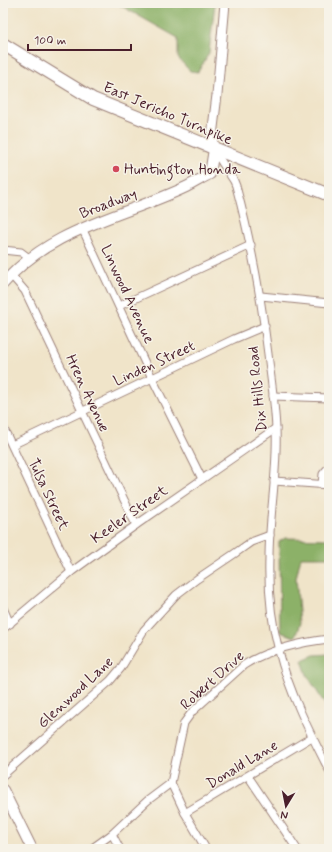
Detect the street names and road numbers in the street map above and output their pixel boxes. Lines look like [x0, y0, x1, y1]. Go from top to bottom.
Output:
street label: East Jericho Turnpike [100, 78, 235, 150]
street label: Broadway [77, 184, 140, 224]
street label: Linwood Avenue [95, 242, 159, 347]
street label: Linden Street [110, 336, 199, 392]
street label: Dix Hills Road [244, 345, 272, 433]
street label: Hren Avenue [60, 351, 114, 436]
street label: Tulsa Street [23, 455, 74, 534]
street label: Keeler Street [87, 481, 172, 549]
street label: Robert Drive [176, 646, 249, 715]
street label: Glenwood Lane [33, 652, 118, 733]
street label: Donald Lane [203, 736, 282, 794]

